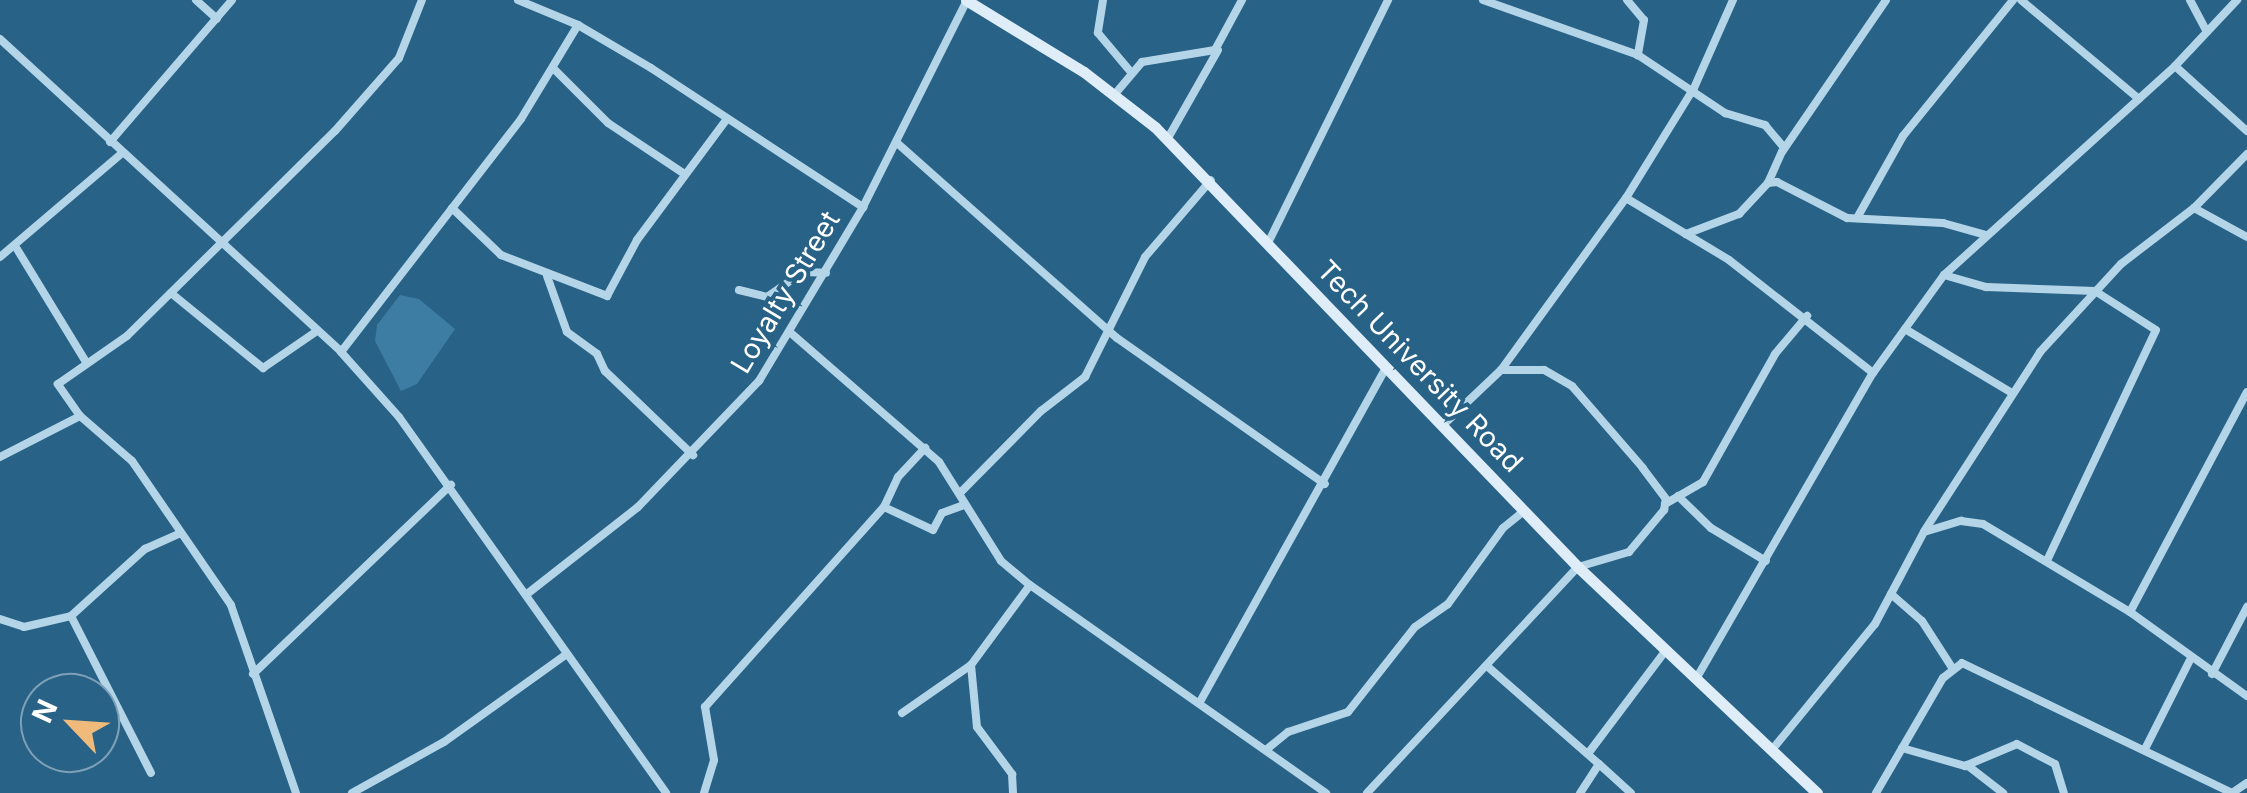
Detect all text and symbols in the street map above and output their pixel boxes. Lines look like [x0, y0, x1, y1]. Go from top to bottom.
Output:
street label: Loyalty Street [723, 205, 847, 379]
street label: Tech University Road [1310, 253, 1530, 479]
north arrow [20, 673, 120, 773]
text: N [25, 694, 65, 728]

